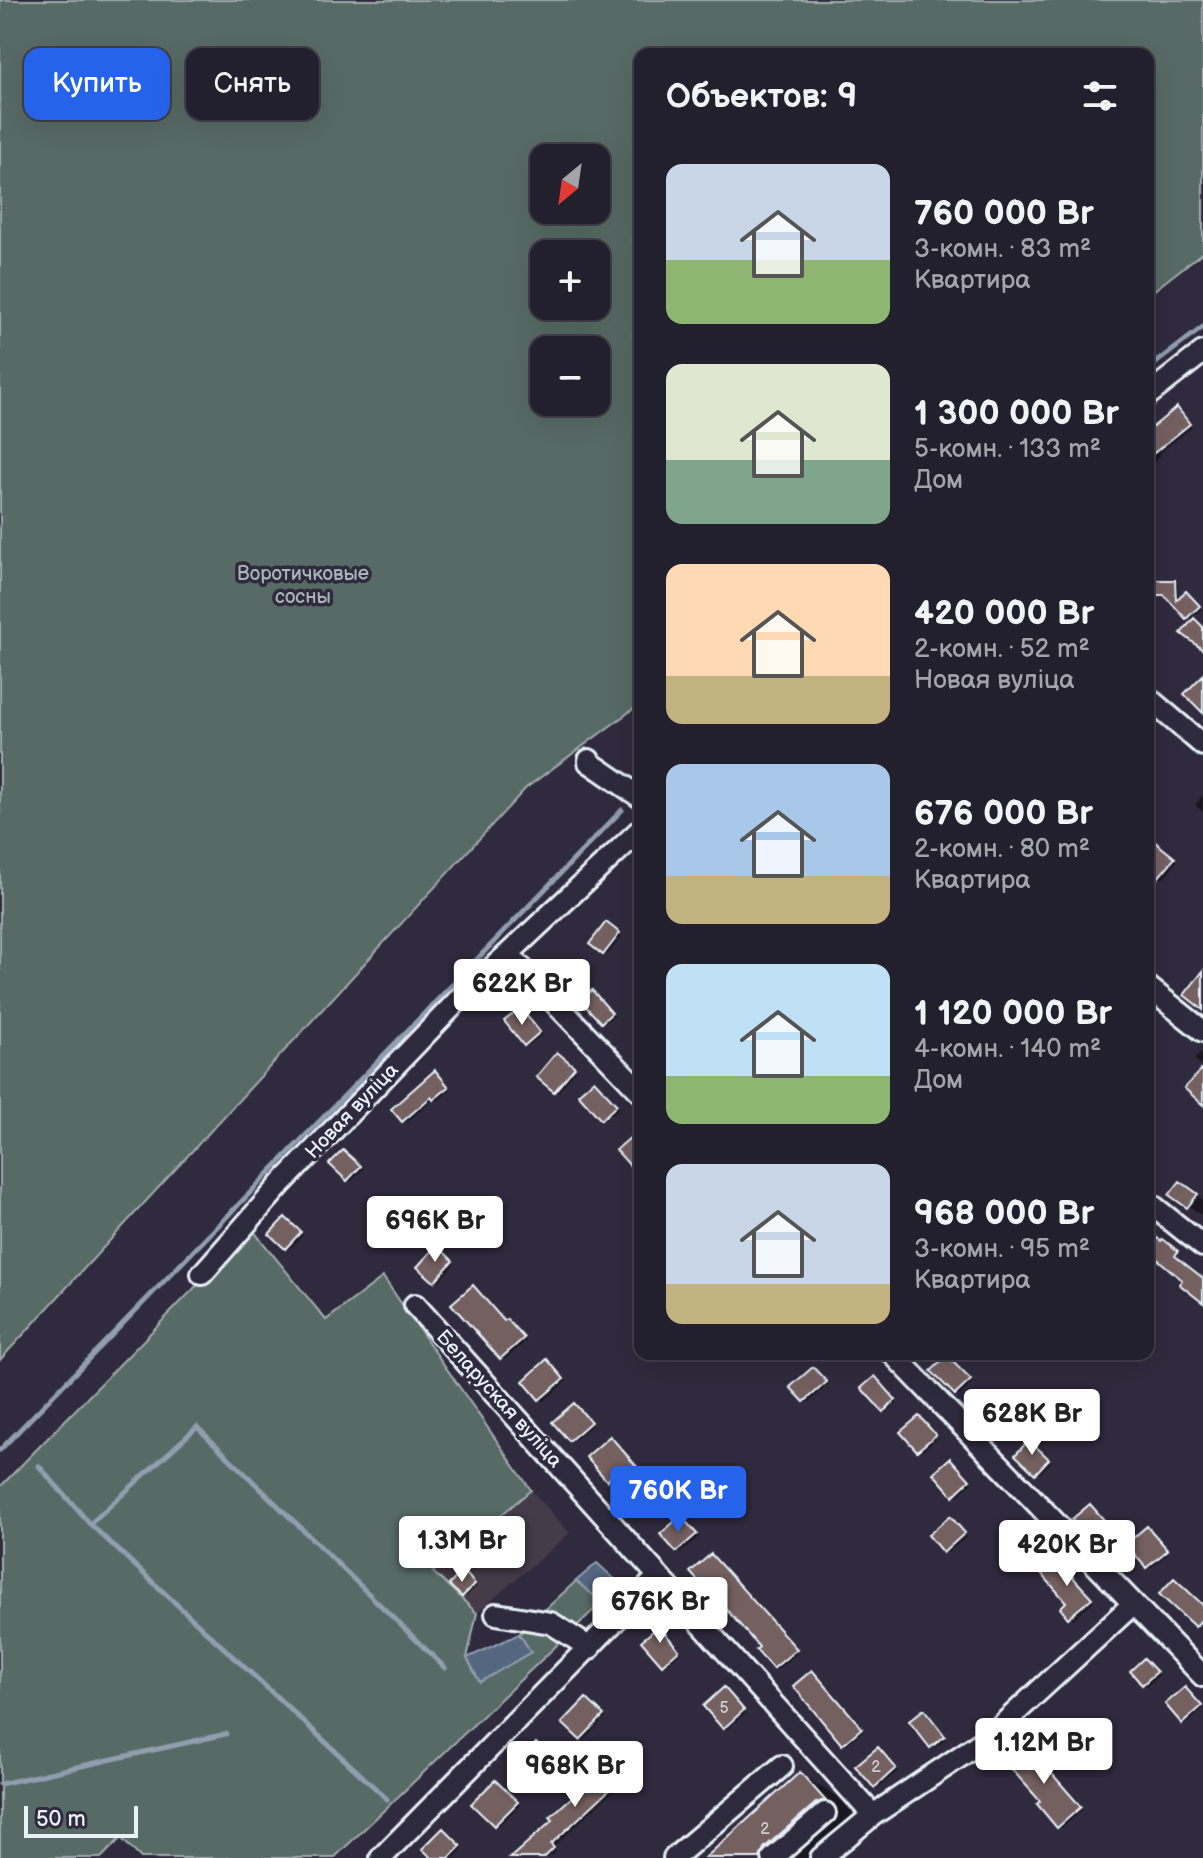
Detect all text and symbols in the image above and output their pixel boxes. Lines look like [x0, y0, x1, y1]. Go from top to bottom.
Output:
chip: Купить [24, 48, 170, 120]
chip: Снять [186, 48, 319, 120]
icon: filters [1078, 74, 1122, 118]
text: Объектов: 9 [666, 76, 857, 117]
north arrow [530, 144, 610, 224]
map controls [530, 144, 610, 416]
text: 760 000 Br [914, 193, 1094, 234]
icon: home [730, 196, 826, 292]
text: 3-комн. · 83 m² [914, 234, 1091, 265]
button: + [530, 240, 610, 320]
text: Квартира [914, 265, 1031, 296]
button: − [530, 336, 610, 416]
text: 1 300 000 Br [914, 393, 1119, 434]
icon: home [730, 396, 826, 492]
text: 5-комн. · 133 m² [914, 434, 1101, 465]
text: Дом [914, 465, 963, 496]
park label: Воротичковые сосны [237, 562, 369, 609]
text: 420 000 Br [914, 593, 1094, 634]
icon: home [730, 596, 826, 692]
text: 2-комн. · 52 m² [914, 634, 1090, 665]
text: Новая вуліца [914, 665, 1075, 696]
text: 676 000 Br [914, 793, 1093, 834]
icon: home [730, 796, 826, 892]
text: 2-комн. · 80 m² [914, 834, 1090, 865]
text: Квартира [914, 865, 1031, 896]
pin: 622K Br [448, 959, 596, 1027]
text: 622K Br [472, 969, 572, 1000]
text: 1 120 000 Br [914, 993, 1112, 1034]
icon: home [730, 996, 826, 1092]
text: 4-комн. · 140 m² [914, 1034, 1101, 1065]
street label: Новая вуліца [300, 1058, 404, 1164]
text: Дом [914, 1065, 963, 1096]
text: 968 000 Br [914, 1193, 1094, 1234]
pin: 696K Br [361, 1196, 509, 1264]
icon: home [730, 1196, 826, 1292]
text: 696K Br [385, 1206, 485, 1237]
text: 3-комн. · 95 m² [914, 1234, 1090, 1265]
text: Квартира [914, 1265, 1031, 1296]
street label: Беларуская вуліца [431, 1325, 567, 1473]
pin: 628K Br [958, 1389, 1106, 1457]
text: 628K Br [982, 1399, 1082, 1430]
pin: 760K Br [604, 1466, 752, 1534]
text: 760K Br [628, 1476, 728, 1507]
pin: 1.3M Br [388, 1516, 536, 1584]
pin: 420K Br [993, 1520, 1141, 1588]
text: 1.3M Br [417, 1526, 507, 1557]
text: 420K Br [1017, 1530, 1117, 1561]
pin: 676K Br [586, 1577, 734, 1645]
text: 676K Br [610, 1587, 710, 1618]
house number: 5 [719, 1699, 729, 1718]
pin: 1.12M Br [961, 1718, 1127, 1786]
text: 1.12M Br [993, 1728, 1095, 1759]
pin: 968K Br [501, 1741, 649, 1809]
text: 968K Br [525, 1751, 625, 1782]
house number: 2 [871, 1758, 881, 1777]
scale bar [24, 1802, 138, 1838]
text: 50 m [36, 1806, 86, 1833]
house number: 2 [760, 1820, 770, 1839]

